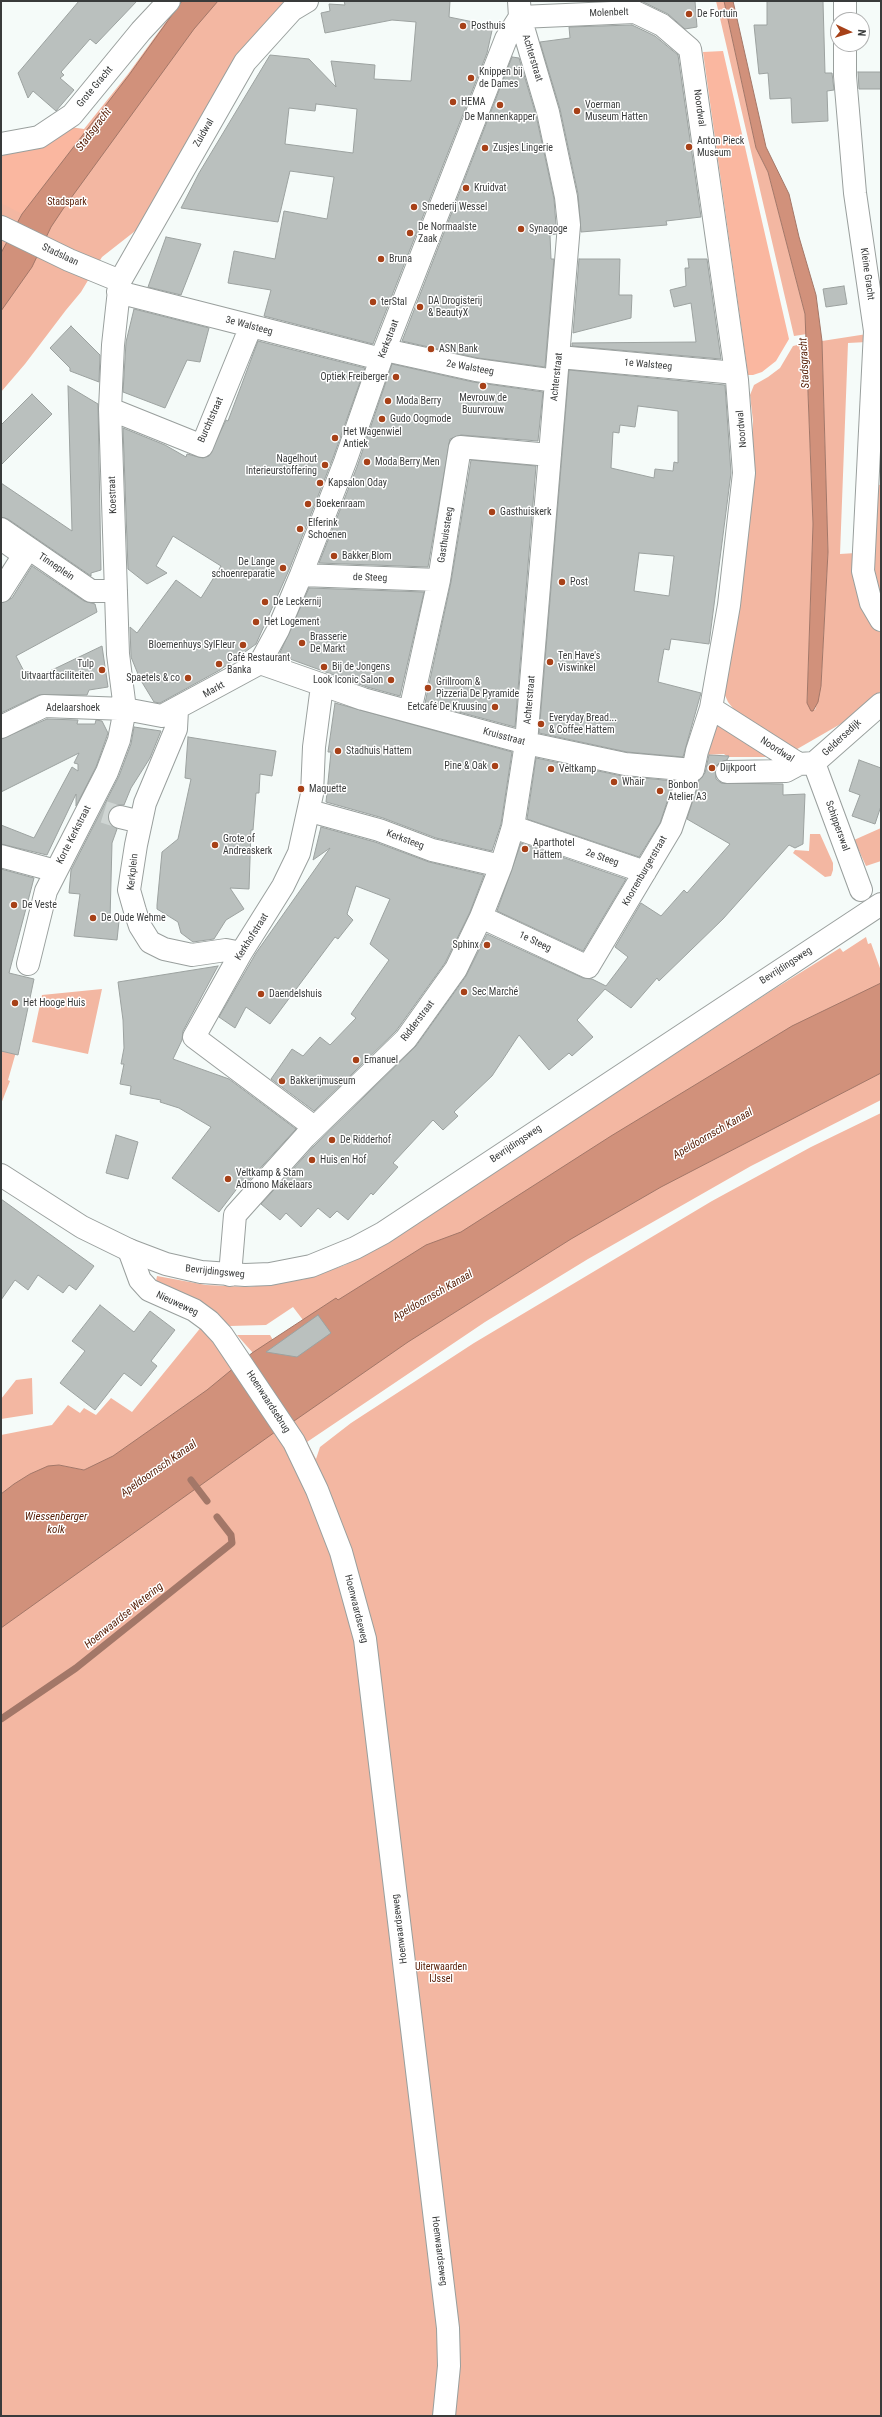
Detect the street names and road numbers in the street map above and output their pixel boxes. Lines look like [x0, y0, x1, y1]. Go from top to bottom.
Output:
street label: Molenbelt [589, 6, 629, 20]
street label: Achterstraat [519, 33, 545, 83]
street label: Grote Gracht [74, 64, 116, 110]
street label: Noordwal [690, 88, 708, 128]
street label: Zuidwal [191, 117, 217, 149]
street label: Stadslaan [40, 241, 80, 269]
street label: Kleine Gracht [857, 247, 877, 301]
street label: 3e Walsteeg [224, 314, 274, 338]
street label: Kerkstraat [376, 318, 402, 360]
street label: Achterstraat [548, 352, 566, 402]
street label: 1e Walsteeg [623, 357, 673, 373]
street label: 2e Walsteeg [445, 358, 495, 378]
street label: Burchtstraat [196, 395, 226, 445]
street label: Noordwal [734, 410, 750, 448]
street label: Koestraat [106, 476, 120, 514]
street label: Gasthuissteeg [436, 506, 456, 564]
street label: Tinneplein [36, 551, 76, 583]
street label: de Steeg [353, 571, 387, 585]
street label: Achterstraat [522, 675, 538, 725]
street label: Markt [201, 679, 227, 701]
street label: Adelaarshoek [46, 702, 100, 714]
street label: Geldersedijk [820, 717, 864, 759]
street label: Kruisstraat [482, 726, 526, 748]
street label: Noordwal [758, 735, 796, 765]
street label: Schipperswal [822, 799, 852, 853]
street label: Korte Kerkstraat [54, 804, 94, 866]
street label: Kerksteeg [384, 828, 426, 852]
street label: Knorrenburgerstraat [620, 834, 670, 908]
street label: 2e Steeg [584, 847, 620, 869]
street label: Kerkplein [125, 853, 141, 891]
street label: Kerkhofstraat [233, 911, 271, 963]
street label: 1e Steeg [517, 929, 553, 955]
street label: Bevrijdingsweg [758, 945, 814, 987]
street label: Ridderstraat [399, 998, 437, 1044]
street label: Bevrijdingsweg [488, 1122, 544, 1166]
street label: Bevrijdingsweg [185, 1263, 245, 1281]
street label: Nieuweweg [154, 1289, 200, 1319]
street label: Hoenwaardsebrug [243, 1369, 293, 1435]
street label: Hoenwaardseweg [342, 1574, 370, 1644]
street label: Hoenwaardseweg [390, 1893, 410, 1965]
street label: Hoenwaardseweg [429, 2215, 449, 2287]

